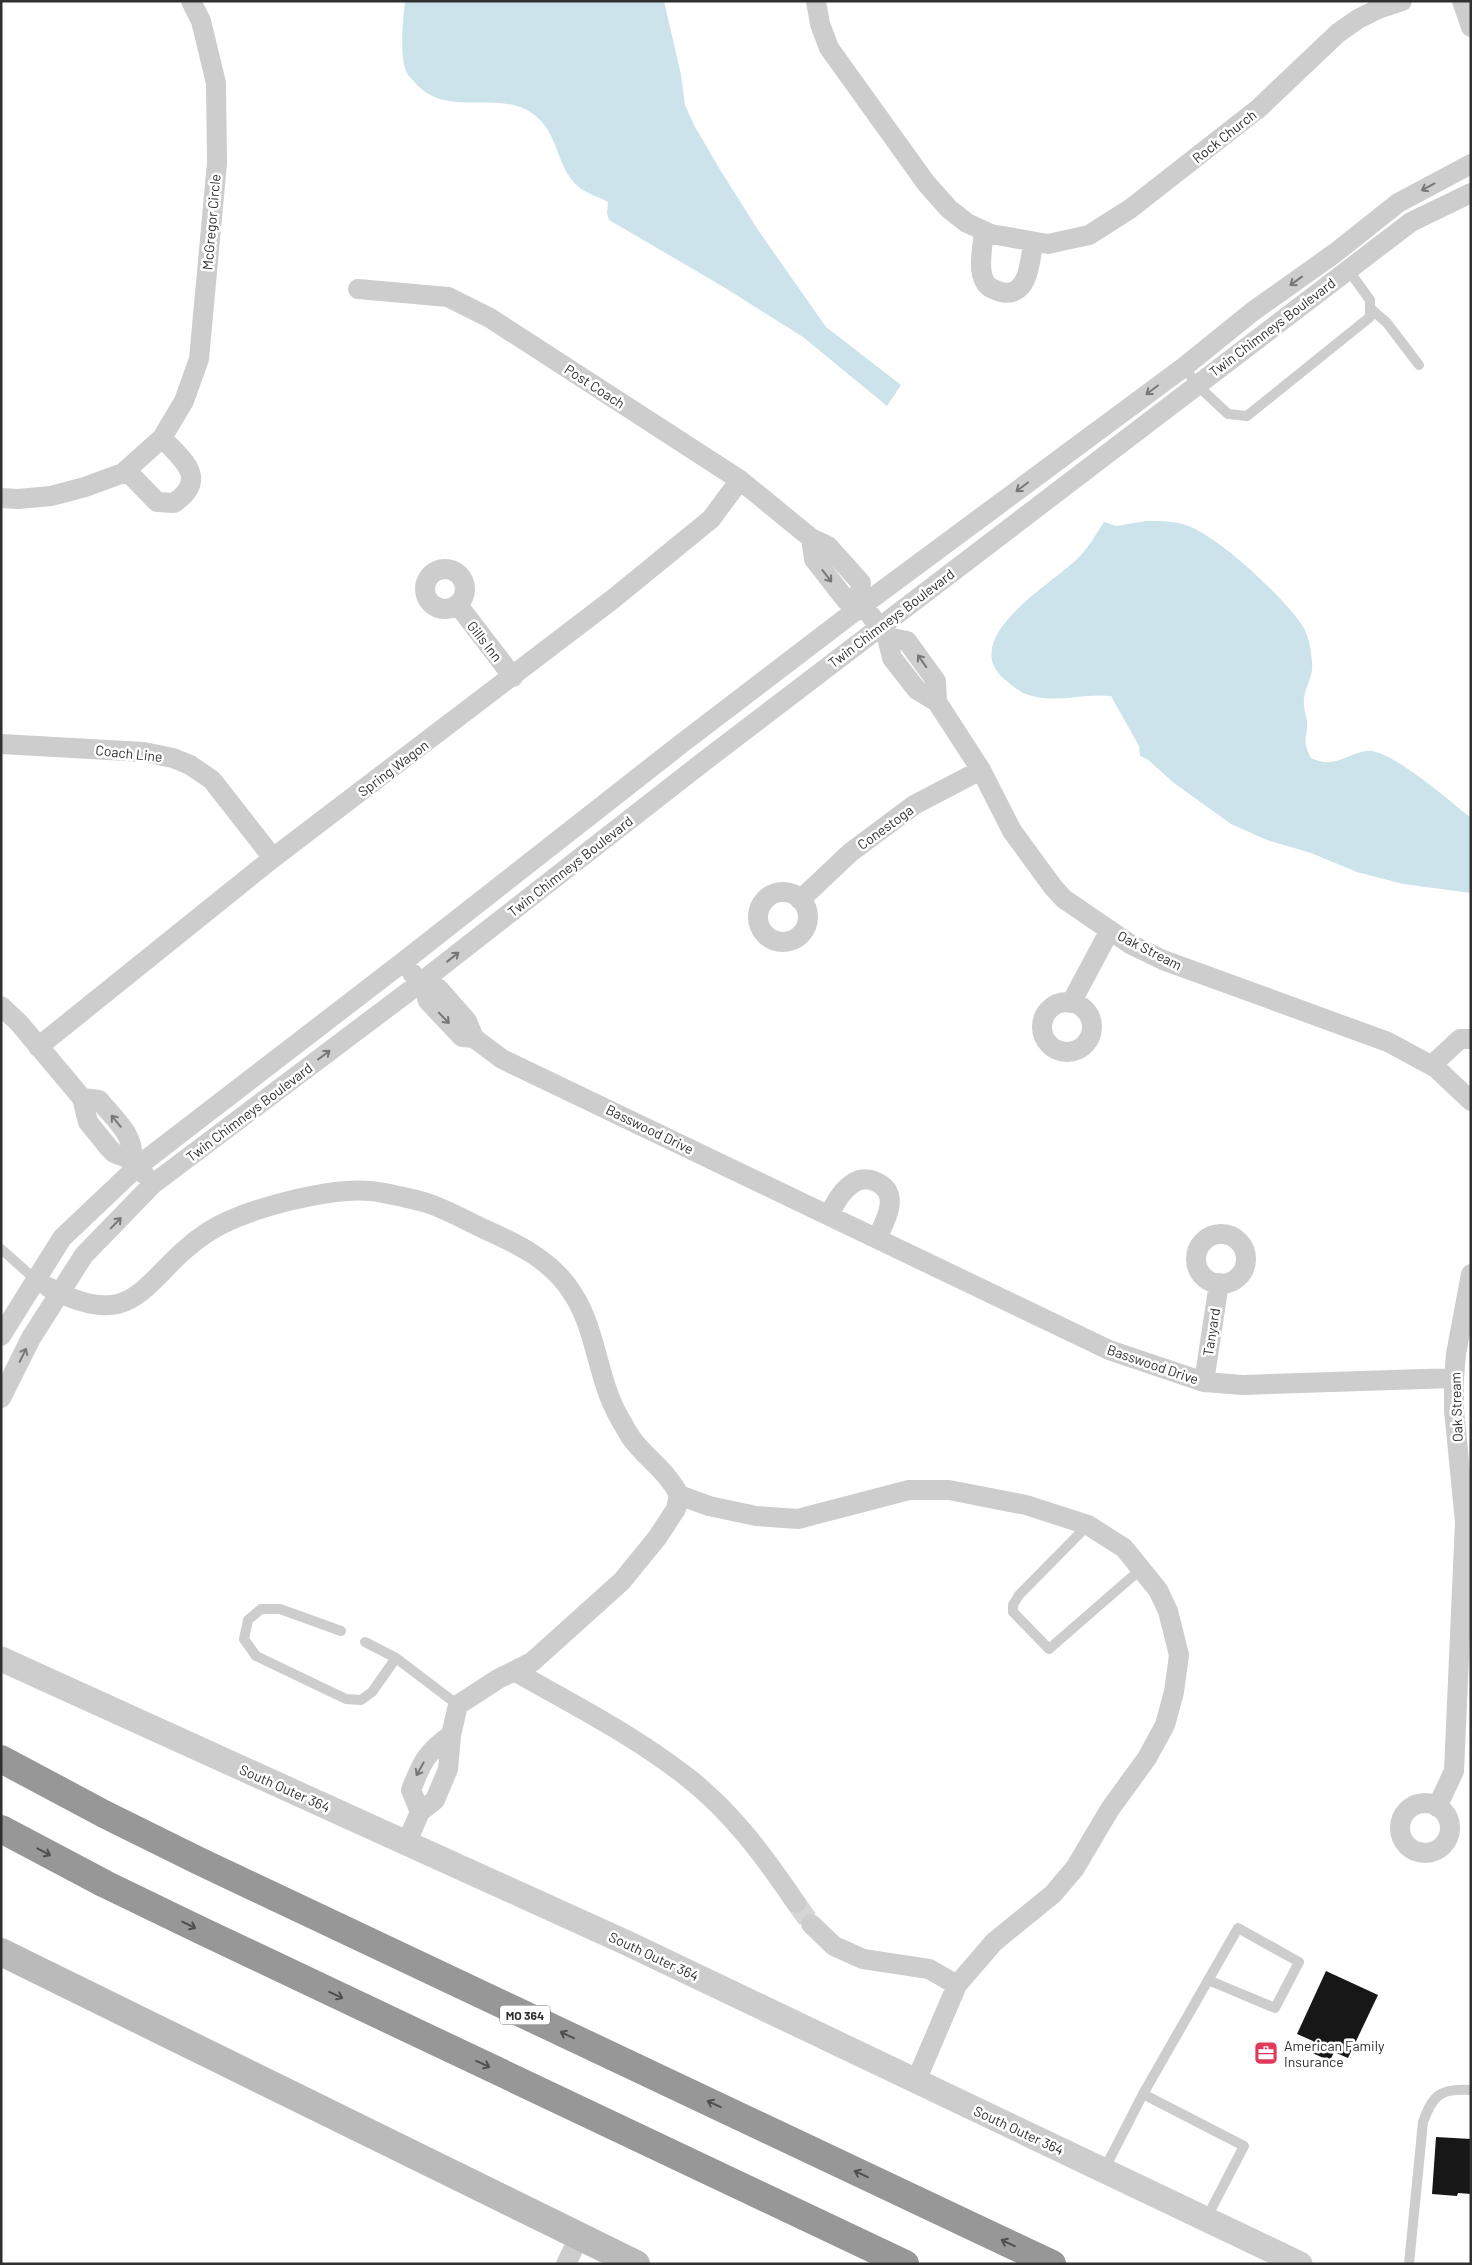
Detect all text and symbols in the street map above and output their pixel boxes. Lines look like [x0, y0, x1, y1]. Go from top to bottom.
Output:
street label: Rock Church [1189, 106, 1259, 166]
street label: McGregor Circle [198, 173, 224, 271]
one-way arrow [1421, 183, 1436, 192]
street label: Twin Chimneys Boulevard [1206, 274, 1338, 380]
one-way arrow [1289, 276, 1303, 286]
street label: Post Coach [562, 360, 628, 412]
one-way arrow [1145, 385, 1159, 395]
one-way arrow [1015, 482, 1029, 492]
street label: Twin Chimneys Boulevard [825, 565, 957, 671]
one-way arrow [822, 569, 833, 582]
street label: Gills Inn [464, 617, 506, 665]
one-way arrow [916, 655, 927, 668]
street label: Spring Wagon [354, 736, 432, 800]
street label: Coach Line [95, 741, 163, 765]
street label: Conestoga [854, 801, 916, 853]
street label: Twin Chimneys Boulevard [504, 812, 636, 920]
street label: Oak Stream [1115, 927, 1185, 973]
one-way arrow [446, 952, 460, 962]
one-way arrow [438, 1012, 450, 1024]
one-way arrow [317, 1050, 330, 1061]
street label: Twin Chimneys Boulevard [183, 1059, 315, 1165]
street label: Basswood Drive [603, 1100, 697, 1158]
one-way arrow [111, 1115, 122, 1128]
one-way arrow [110, 1216, 122, 1229]
street label: Tanyard [1199, 1307, 1223, 1357]
street label: Basswood Drive [1105, 1340, 1201, 1388]
one-way arrow [19, 1348, 28, 1363]
street label: Oak Stream [1446, 1372, 1466, 1442]
street label: South Outer 364 [237, 1760, 333, 1816]
one-way arrow [415, 1762, 425, 1777]
one-way arrow [36, 1848, 51, 1857]
one-way arrow [181, 1921, 196, 1930]
street label: South Outer 364 [606, 1928, 702, 1984]
one-way arrow [328, 1991, 343, 2000]
road number: MO 364 [500, 2006, 550, 2024]
one-way arrow [560, 2029, 575, 2039]
place label: American Family Insurance [1284, 2037, 1385, 2070]
office icon: American Family Insurance [1253, 2040, 1279, 2066]
one-way arrow [475, 2060, 490, 2070]
one-way arrow [707, 2099, 722, 2108]
street label: South Outer 364 [971, 2102, 1067, 2158]
one-way arrow [854, 2168, 869, 2178]
one-way arrow [1001, 2238, 1016, 2247]

